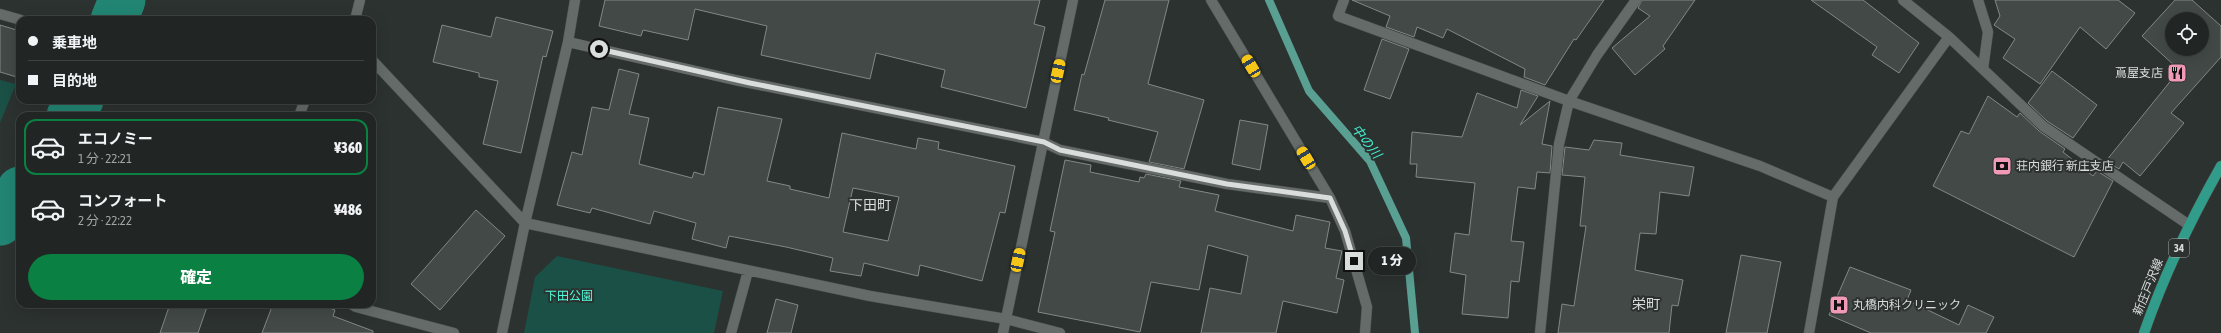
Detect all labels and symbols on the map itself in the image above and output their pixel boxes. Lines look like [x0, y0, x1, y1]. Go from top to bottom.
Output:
route start [590, 40, 608, 58]
car [1240, 53, 1262, 79]
car [1050, 58, 1066, 84]
restaurant icon: 蔦屋支店 [2166, 62, 2188, 84]
place label: 蔦屋支店 [2115, 66, 2163, 80]
water label: 中の川 [1349, 121, 1386, 163]
car [1295, 145, 1317, 171]
bank icon: 荘内銀行 新庄支店 [1991, 155, 2013, 177]
place label: 荘内銀行 新庄支店 [2016, 159, 2114, 173]
district label: 下田町 [849, 197, 891, 213]
road number: 34 [2169, 239, 2189, 257]
car [1010, 247, 1026, 273]
callout: 1 分 [1368, 247, 1416, 275]
route end [1345, 252, 1363, 270]
street label: 新庄戸沢線 [2130, 257, 2166, 317]
park label: 下田公園 [545, 289, 593, 303]
hospital icon: 丸橋内科クリニック [1828, 294, 1850, 316]
district label: 栄町 [1632, 296, 1660, 312]
place label: 丸橋内科クリニック [1853, 298, 1961, 312]

